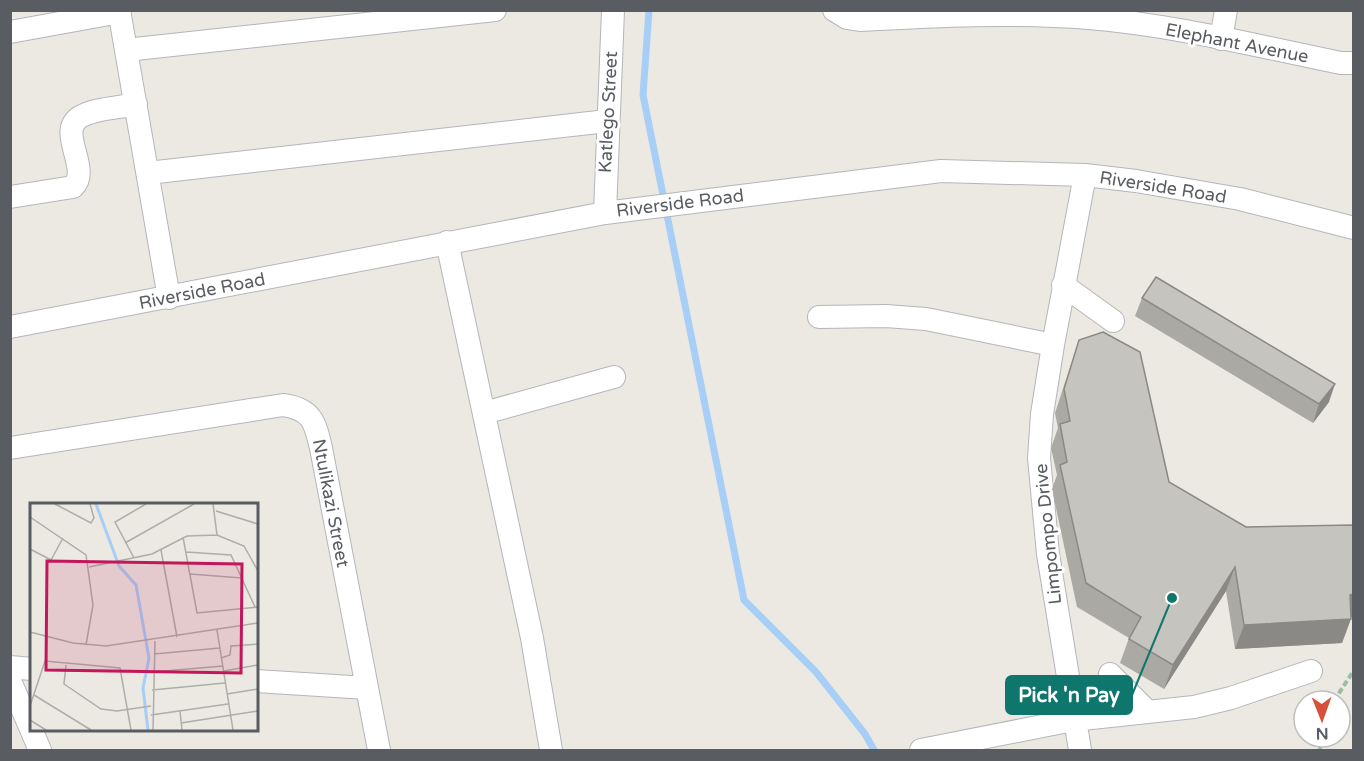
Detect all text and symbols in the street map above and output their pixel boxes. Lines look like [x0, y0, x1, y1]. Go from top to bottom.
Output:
street label: Elephant Avenue [1164, 18, 1310, 68]
street label: Katlego Street [594, 50, 622, 173]
street label: Riverside Road [1098, 166, 1228, 208]
street label: Riverside Road [615, 184, 745, 222]
street label: Riverside Road [137, 268, 267, 314]
street label: Ntulikazi Street [308, 437, 354, 569]
street label: Limpompo Drive [1030, 462, 1066, 606]
inset map [30, 503, 258, 731]
callout: Pick 'n Pay [1006, 676, 1132, 714]
text: Pick 'n Pay [1018, 684, 1120, 708]
north arrow [1292, 689, 1352, 749]
text: N [1316, 723, 1329, 743]

